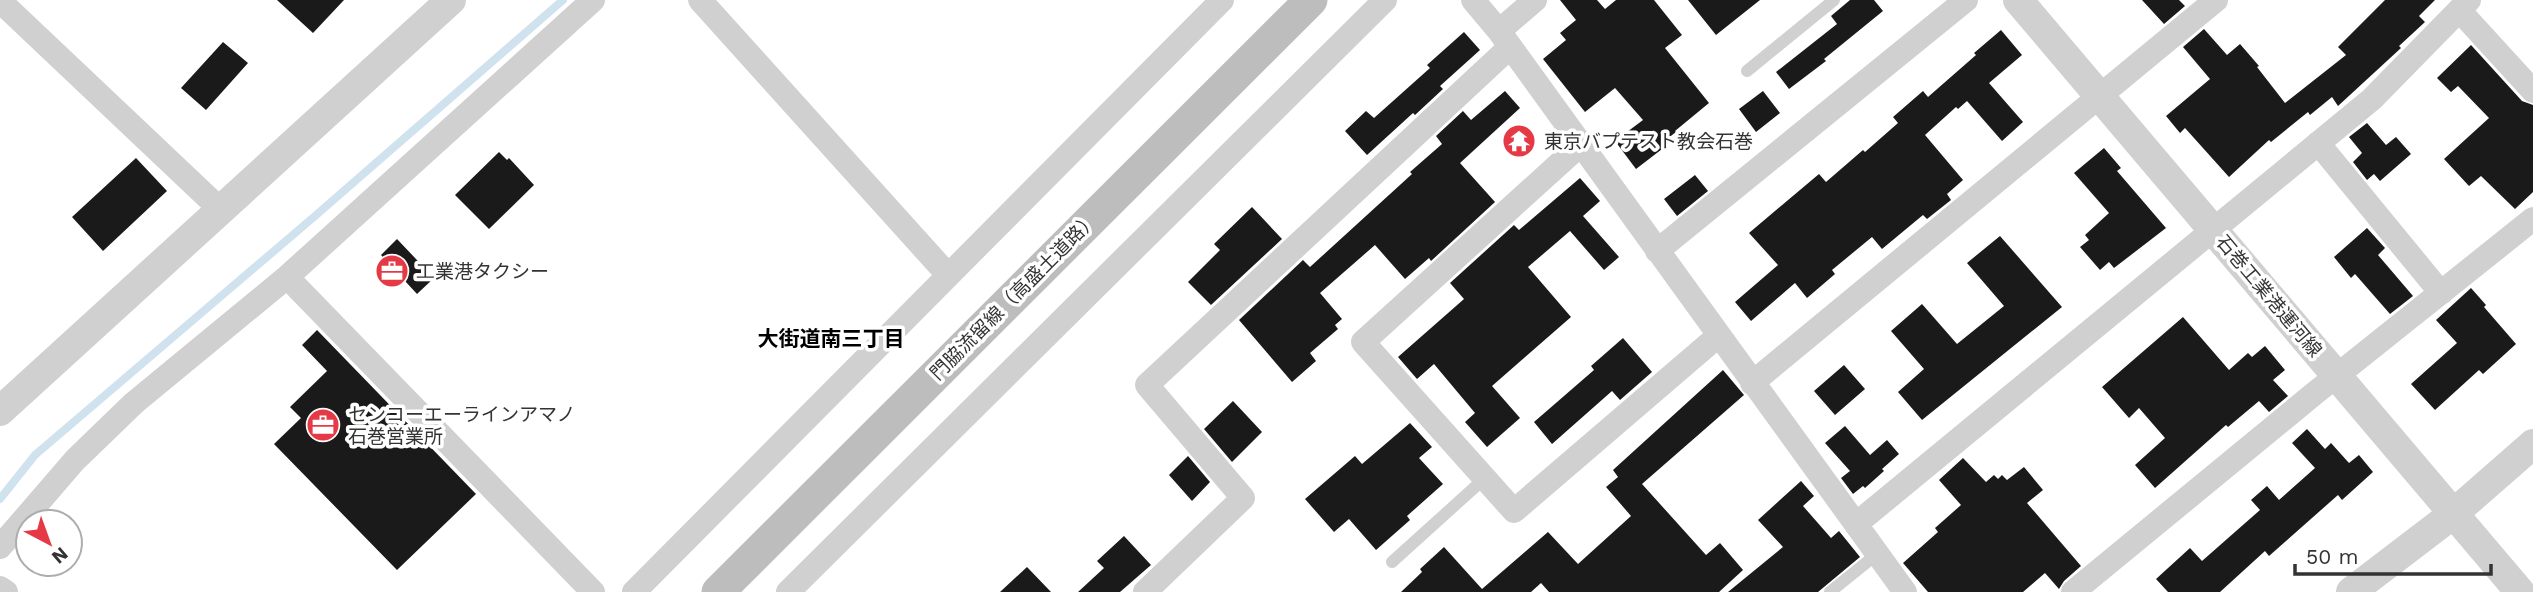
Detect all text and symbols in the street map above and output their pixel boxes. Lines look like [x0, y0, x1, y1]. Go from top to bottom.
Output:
temple icon: 東京バプテスト教会石巻 [1500, 122, 1538, 160]
place label: 東京バプテスト教会石巻 [1544, 130, 1753, 153]
street label: 門脇流留線（高盛土道路） [925, 207, 1103, 385]
street label: 石巻工業港運河線 [2211, 230, 2327, 362]
office icon: 工業港タクシー [373, 252, 411, 290]
place label: 工業港タクシー [416, 260, 549, 283]
district label: 大街道南三丁目 [758, 326, 905, 351]
place label: センコーエーラインアマノ 石巻営業所 [348, 403, 575, 448]
office icon: センコーエーラインアマノ 石巻営業所 [304, 406, 342, 444]
north arrow [14, 508, 84, 578]
scale bar [2295, 532, 2491, 576]
text: N [47, 542, 73, 569]
text: 50 m [2306, 544, 2358, 569]

